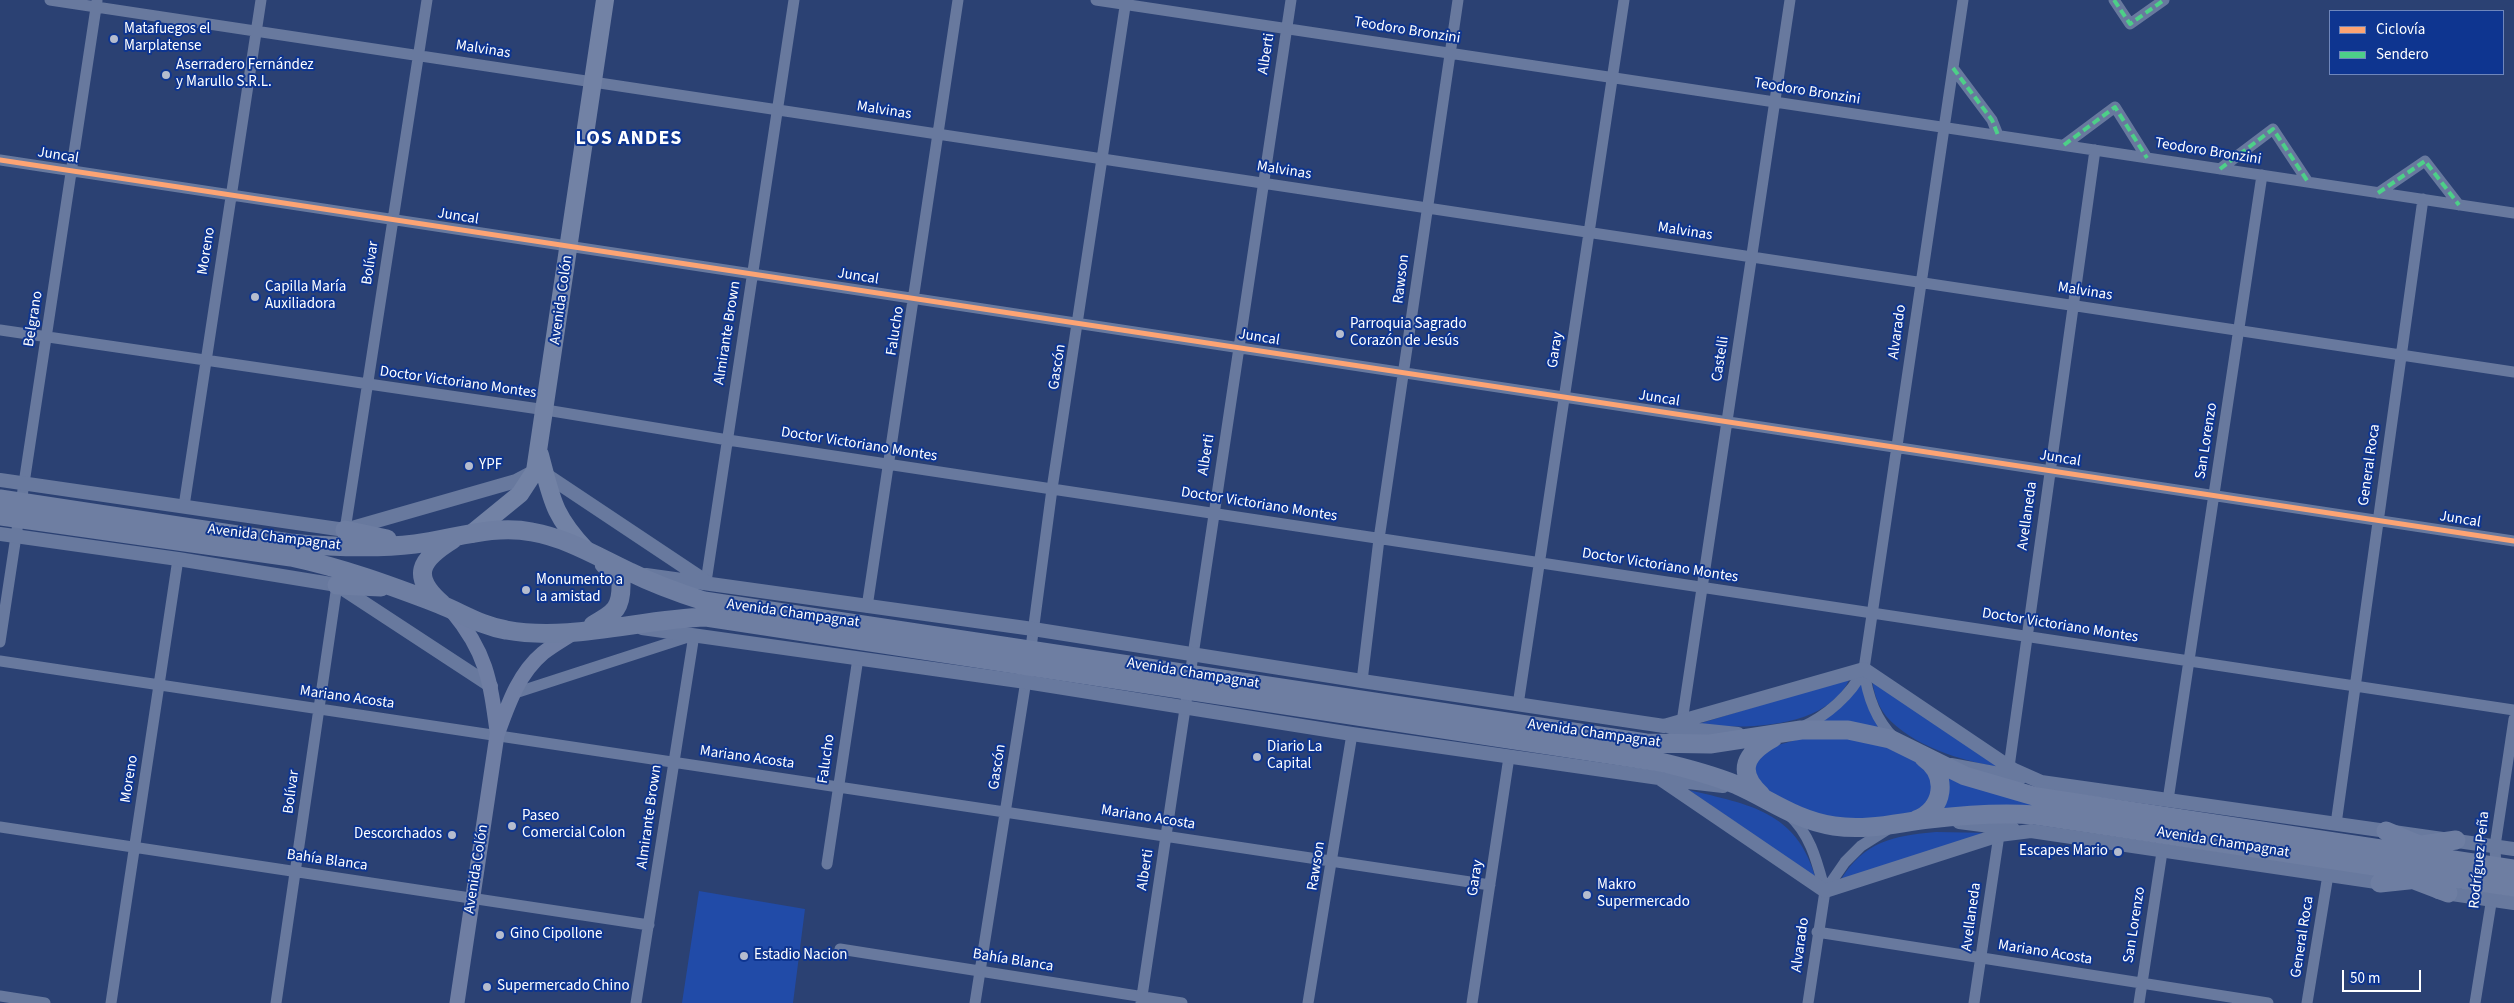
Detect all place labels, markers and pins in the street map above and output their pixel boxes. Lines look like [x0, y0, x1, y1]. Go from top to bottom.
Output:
place label: Matafuegos el Marplatense [124, 21, 210, 56]
marker: Matafuegos el Marplatense [108, 33, 120, 45]
place label: Aserradero Fernández y Marullo S.R.L. [176, 57, 314, 92]
marker: Aserradero Fernández y Marullo S.R.L. [160, 69, 172, 81]
place label: Capilla María Auxiliadora [265, 279, 346, 314]
marker: Capilla María Auxiliadora [249, 291, 261, 303]
place label: Parroquia Sagrado Corazón de Jesús [1350, 316, 1467, 351]
marker: Parroquia Sagrado Corazón de Jesús [1334, 328, 1346, 340]
place label: YPF [479, 457, 502, 475]
marker: YPF [463, 460, 475, 472]
place label: Monumento a la amistad [536, 572, 623, 607]
marker: Monumento a la amistad [520, 584, 532, 596]
place label: Diario La Capital [1267, 739, 1322, 774]
marker: Diario La Capital [1251, 751, 1263, 763]
place label: Paseo Comercial Colon [522, 808, 625, 843]
marker: Paseo Comercial Colon [506, 820, 518, 832]
place label: Descorchados [354, 826, 442, 844]
marker: Descorchados [446, 829, 458, 841]
place label: Escapes Mario [2019, 843, 2108, 861]
marker: Escapes Mario [2112, 846, 2124, 858]
place label: Makro Supermercado [1597, 877, 1690, 912]
marker: Makro Supermercado [1581, 889, 1593, 901]
place label: Gino Cipollone [510, 926, 602, 944]
marker: Gino Cipollone [494, 929, 506, 941]
place label: Estadio Nacion [754, 947, 847, 965]
marker: Estadio Nacion [738, 950, 750, 962]
place label: Supermercado Chino [497, 978, 630, 996]
marker: Supermercado Chino [481, 981, 493, 993]

